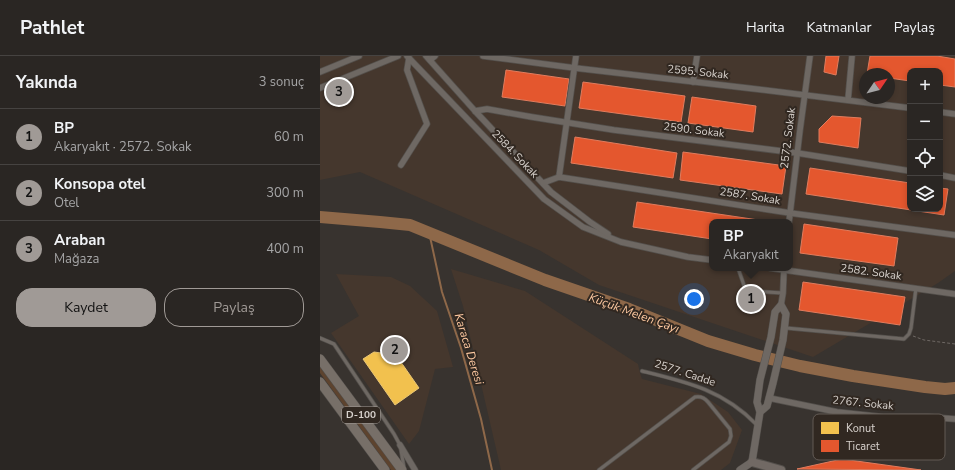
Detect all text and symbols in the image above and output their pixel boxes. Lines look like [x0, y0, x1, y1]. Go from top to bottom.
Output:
text: Pathlet [20, 15, 84, 41]
text: Harita [746, 18, 785, 37]
text: Katmanlar [807, 18, 872, 37]
text: Paylaş [894, 18, 935, 37]
street label: 2595. Sokak [667, 61, 730, 83]
north arrow [859, 68, 895, 104]
map controls [907, 68, 943, 212]
button: + [907, 68, 943, 104]
text: Yakında [16, 71, 77, 94]
text: 3 sonuç [259, 73, 304, 91]
pin: 3 [326, 77, 352, 107]
button: − [907, 104, 943, 140]
street label: 2572. Sokak [777, 106, 799, 169]
text: BP [54, 118, 74, 138]
street label: 2590. Sokak [663, 119, 726, 141]
street label: 2584. Sokak [488, 127, 542, 182]
text: 1 [25, 128, 33, 146]
text: 60 m [274, 128, 304, 146]
text: Akaryakıt · 2572. Sokak [54, 138, 192, 156]
button: locate [907, 140, 943, 176]
text: Konsopa otel [54, 174, 146, 194]
button: layers [907, 176, 943, 212]
text: 2 [25, 184, 33, 202]
text: 300 m [266, 184, 304, 202]
street label: 2587. Sokak [719, 184, 782, 208]
text: Otel [54, 194, 79, 212]
popup [709, 219, 793, 271]
text: BP [723, 226, 743, 246]
text: Araban [54, 230, 105, 250]
text: 3 [25, 240, 33, 258]
text: 400 m [266, 240, 304, 258]
text: Akaryakıt [723, 246, 779, 264]
text: Mağaza [54, 250, 99, 268]
street label: 2582. Sokak [840, 260, 903, 284]
pin: 1 [738, 284, 764, 314]
button: Kaydet [16, 288, 156, 327]
button: Paylaş [164, 288, 304, 327]
water label: Küçük Melen Çayı [587, 289, 682, 337]
your location [684, 289, 704, 309]
water label: Karaca Deresi [451, 311, 488, 387]
pin: 2 [382, 335, 408, 365]
street label: 2577. Cadde [653, 356, 718, 390]
street label: 2767. Sokak [832, 392, 895, 414]
road number: D-100 [342, 407, 380, 423]
legend [813, 414, 945, 460]
text: Konut [846, 421, 875, 436]
text: Ticaret [846, 439, 880, 454]

